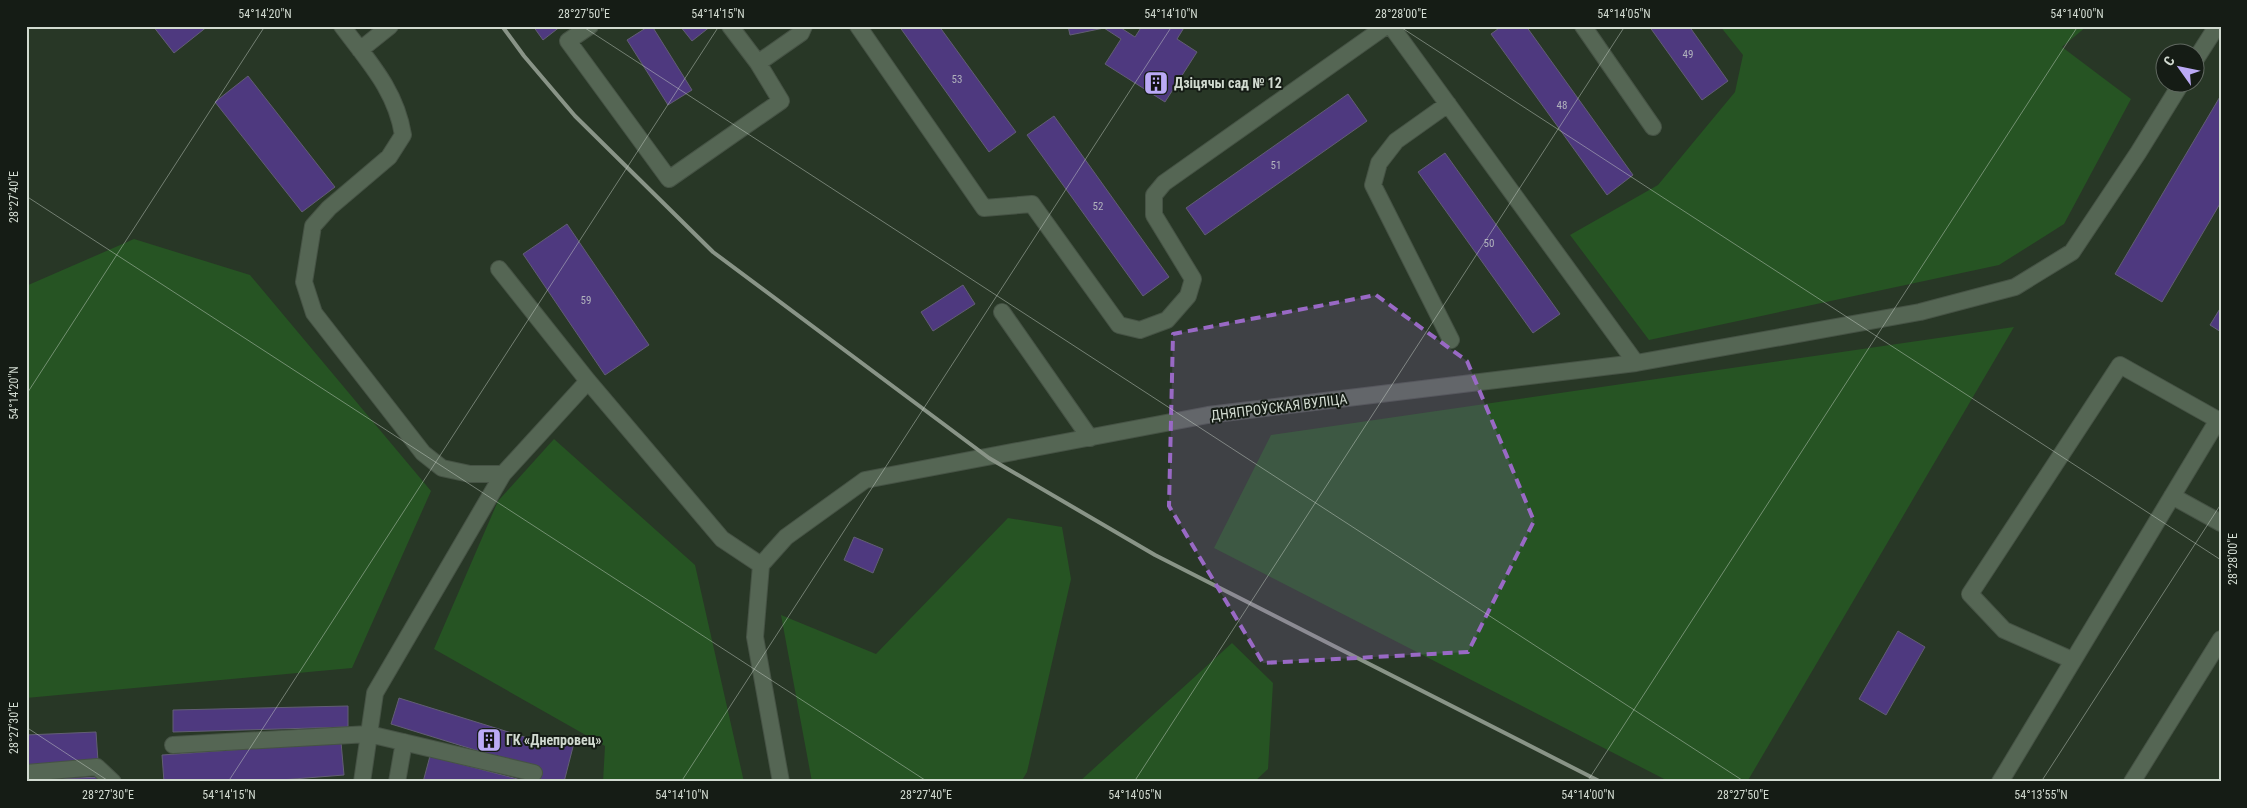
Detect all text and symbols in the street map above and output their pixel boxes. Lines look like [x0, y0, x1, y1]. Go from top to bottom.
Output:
text: 54°14'20"N [238, 7, 292, 21]
text: 28°27'50"E [558, 7, 610, 21]
text: 54°14'15"N [691, 7, 745, 21]
text: 54°14'10"N [1144, 7, 1198, 21]
text: 28°28'00"E [1375, 7, 1427, 21]
text: 54°14'05"N [1597, 7, 1651, 21]
text: 54°14'00"N [2050, 7, 2104, 21]
north arrow [2154, 42, 2204, 92]
house number: 49 [1683, 48, 1693, 61]
text: С [2160, 53, 2178, 69]
building icon: Дзіцячы сад № 12 [1143, 70, 1169, 96]
house number: 53 [952, 73, 962, 86]
place label: Дзіцячы сад № 12 [1174, 75, 1282, 91]
house number: 48 [1557, 99, 1567, 112]
house number: 51 [1271, 159, 1281, 172]
text: 28°27'40"E [7, 171, 21, 223]
house number: 52 [1093, 200, 1103, 213]
house number: 50 [1484, 237, 1494, 250]
house number: 59 [581, 294, 591, 307]
text: 54°14'20"N [7, 366, 21, 420]
street label: ДНЯПРОЎСКАЯ ВУЛІЦА [1210, 390, 1348, 423]
text: 28°28'00"E [2226, 533, 2240, 585]
text: 28°27'30"E [7, 702, 21, 754]
building icon: ГК «Днепровец» [476, 727, 502, 753]
place label: ГК «Днепровец» [506, 732, 602, 748]
text: 28°27'30"E [82, 788, 134, 802]
text: 54°14'15"N [202, 788, 256, 802]
text: 54°14'10"N [655, 788, 709, 802]
text: 28°27'40"E [900, 788, 952, 802]
text: 54°14'05"N [1108, 788, 1162, 802]
text: 54°14'00"N [1561, 788, 1615, 802]
text: 28°27'50"E [1717, 788, 1769, 802]
text: 54°13'55"N [2014, 788, 2068, 802]

